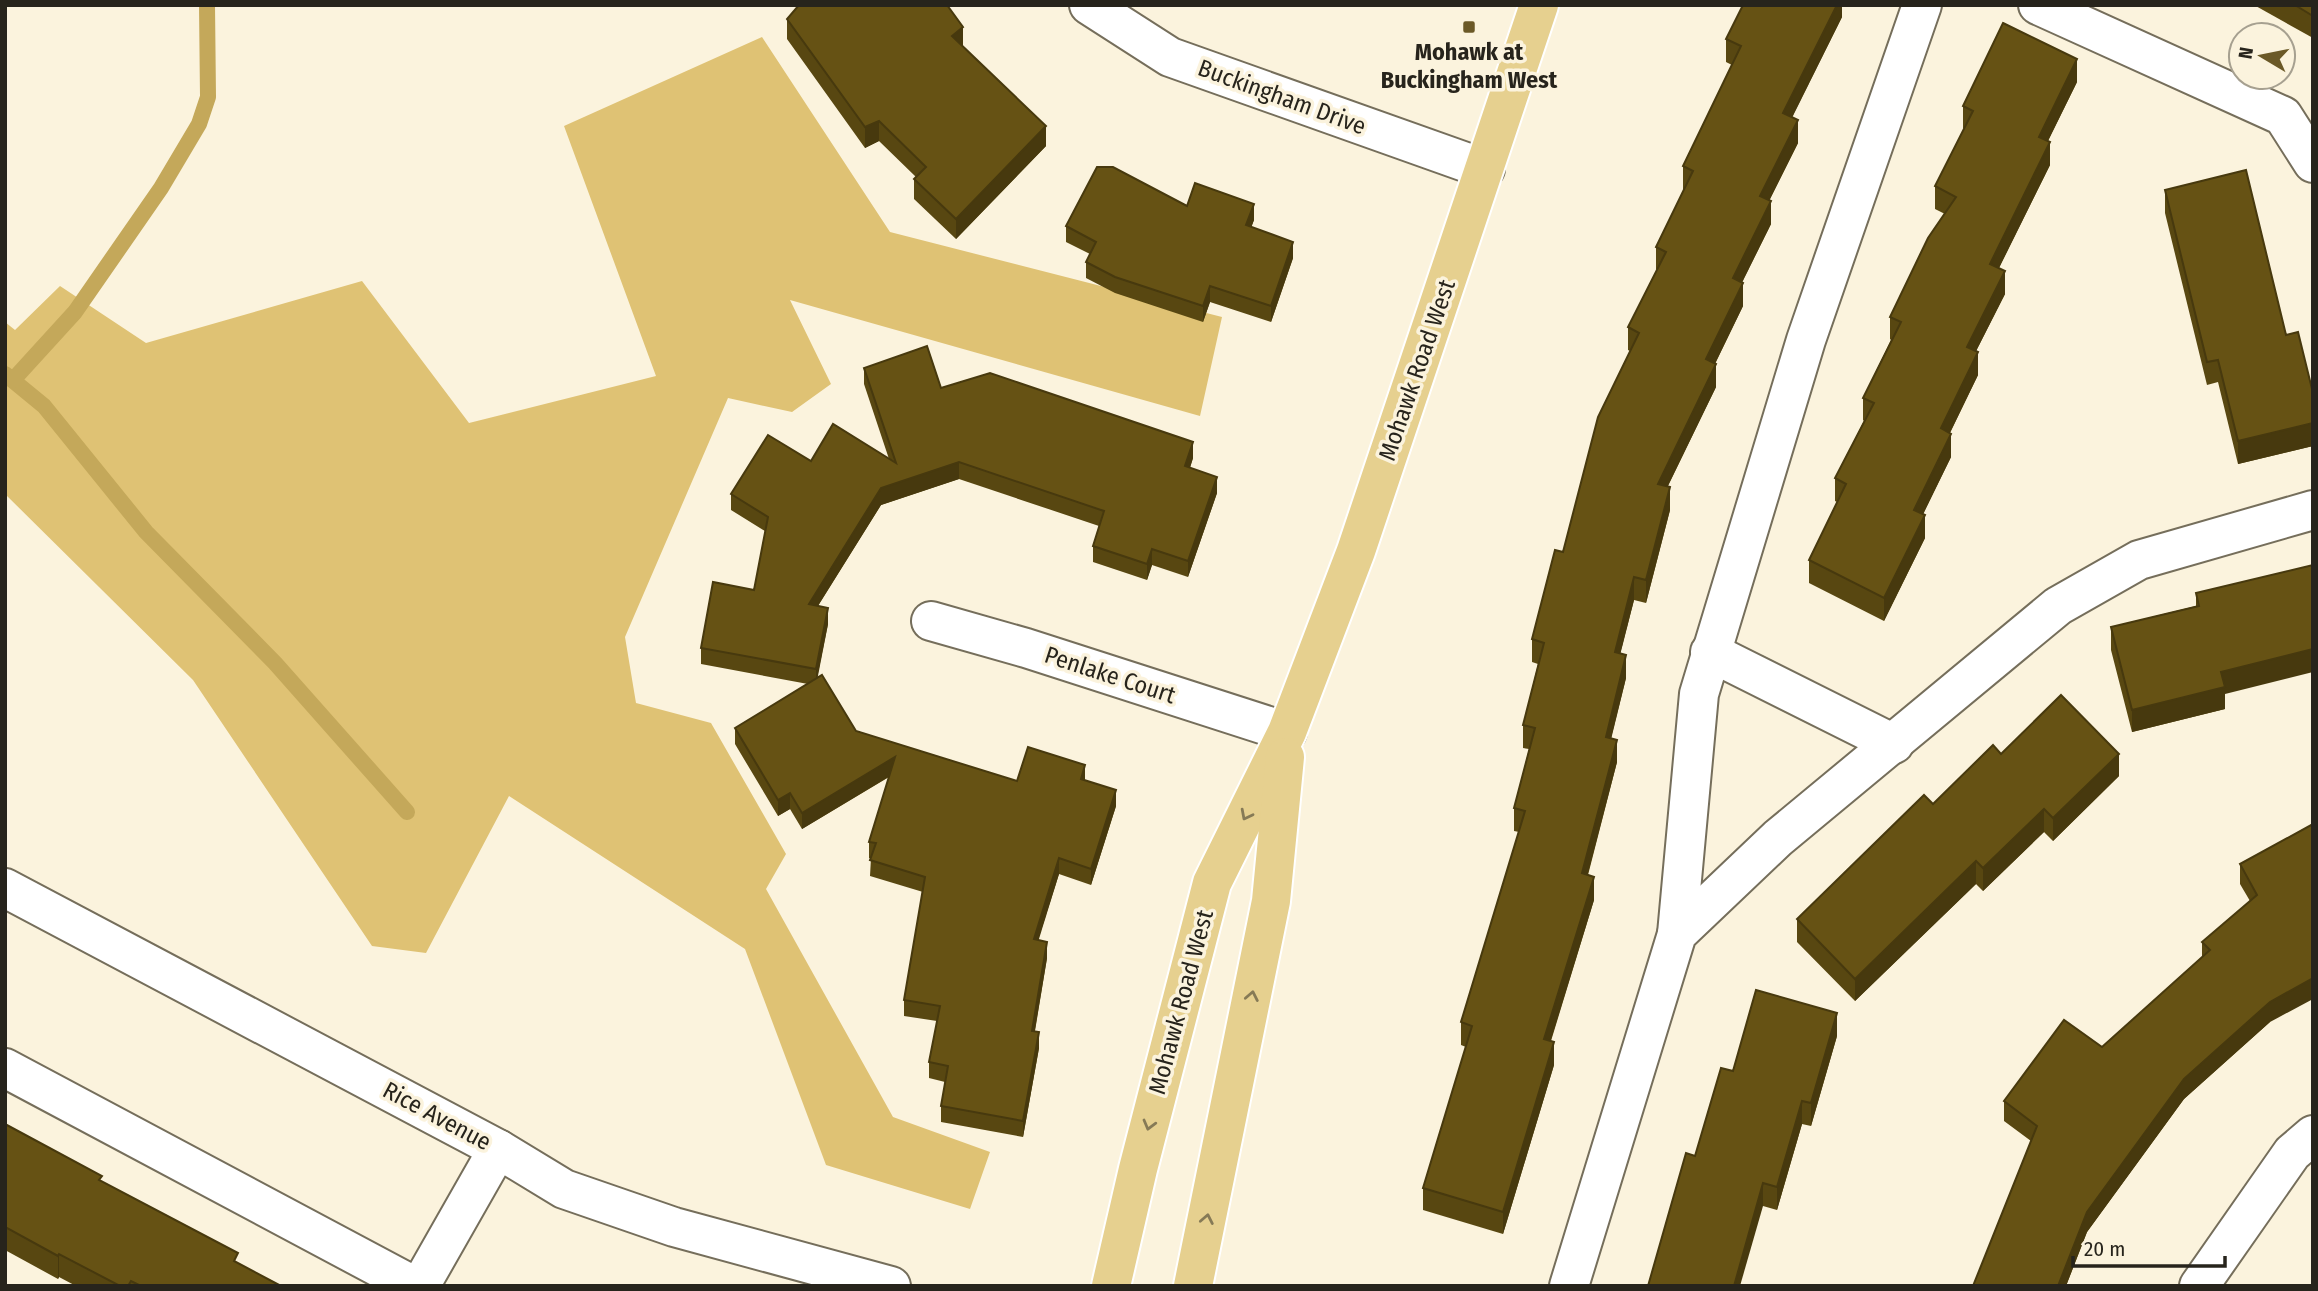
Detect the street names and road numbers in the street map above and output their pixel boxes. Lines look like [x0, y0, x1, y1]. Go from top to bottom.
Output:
street label: Buckingham Drive [1194, 54, 1370, 140]
street label: Mohawk Road West [1373, 276, 1461, 464]
street label: Penlake Court [1041, 641, 1179, 709]
street label: Mohawk Road West [1143, 907, 1219, 1097]
street label: Rice Avenue [378, 1076, 496, 1156]

